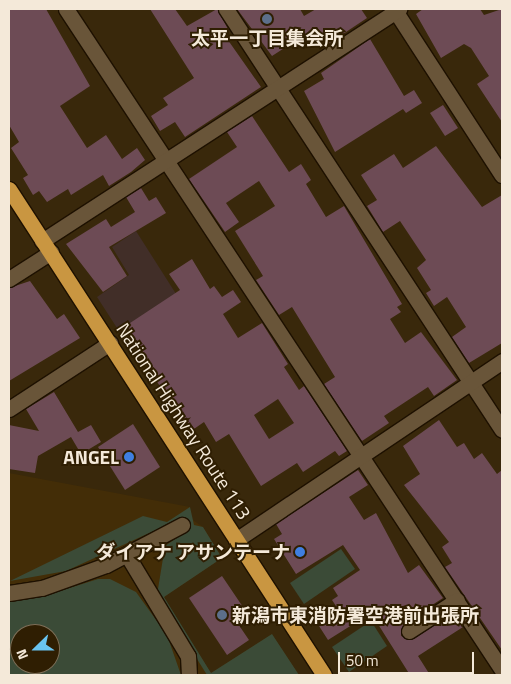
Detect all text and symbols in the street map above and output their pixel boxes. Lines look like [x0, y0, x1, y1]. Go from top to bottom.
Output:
marker: 太平一丁目集会所 [261, 13, 273, 25]
place label: 太平一丁目集会所 [191, 27, 343, 49]
street label: National Highway Route 113 [112, 319, 256, 523]
place label: ANGEL [63, 446, 119, 468]
marker: ANGEL [123, 451, 135, 463]
place label: ダイアナ アサンテーナ [96, 541, 290, 563]
marker: ダイアナ アサンテーナ [294, 546, 306, 558]
place label: 新潟市東消防署空港前出張所 [232, 604, 479, 626]
marker: 新潟市東消防署空港前出張所 [216, 609, 228, 621]
north arrow [10, 624, 60, 674]
scale bar [341, 642, 477, 674]
text: N [10, 646, 33, 663]
text: 50 m [346, 649, 379, 672]

